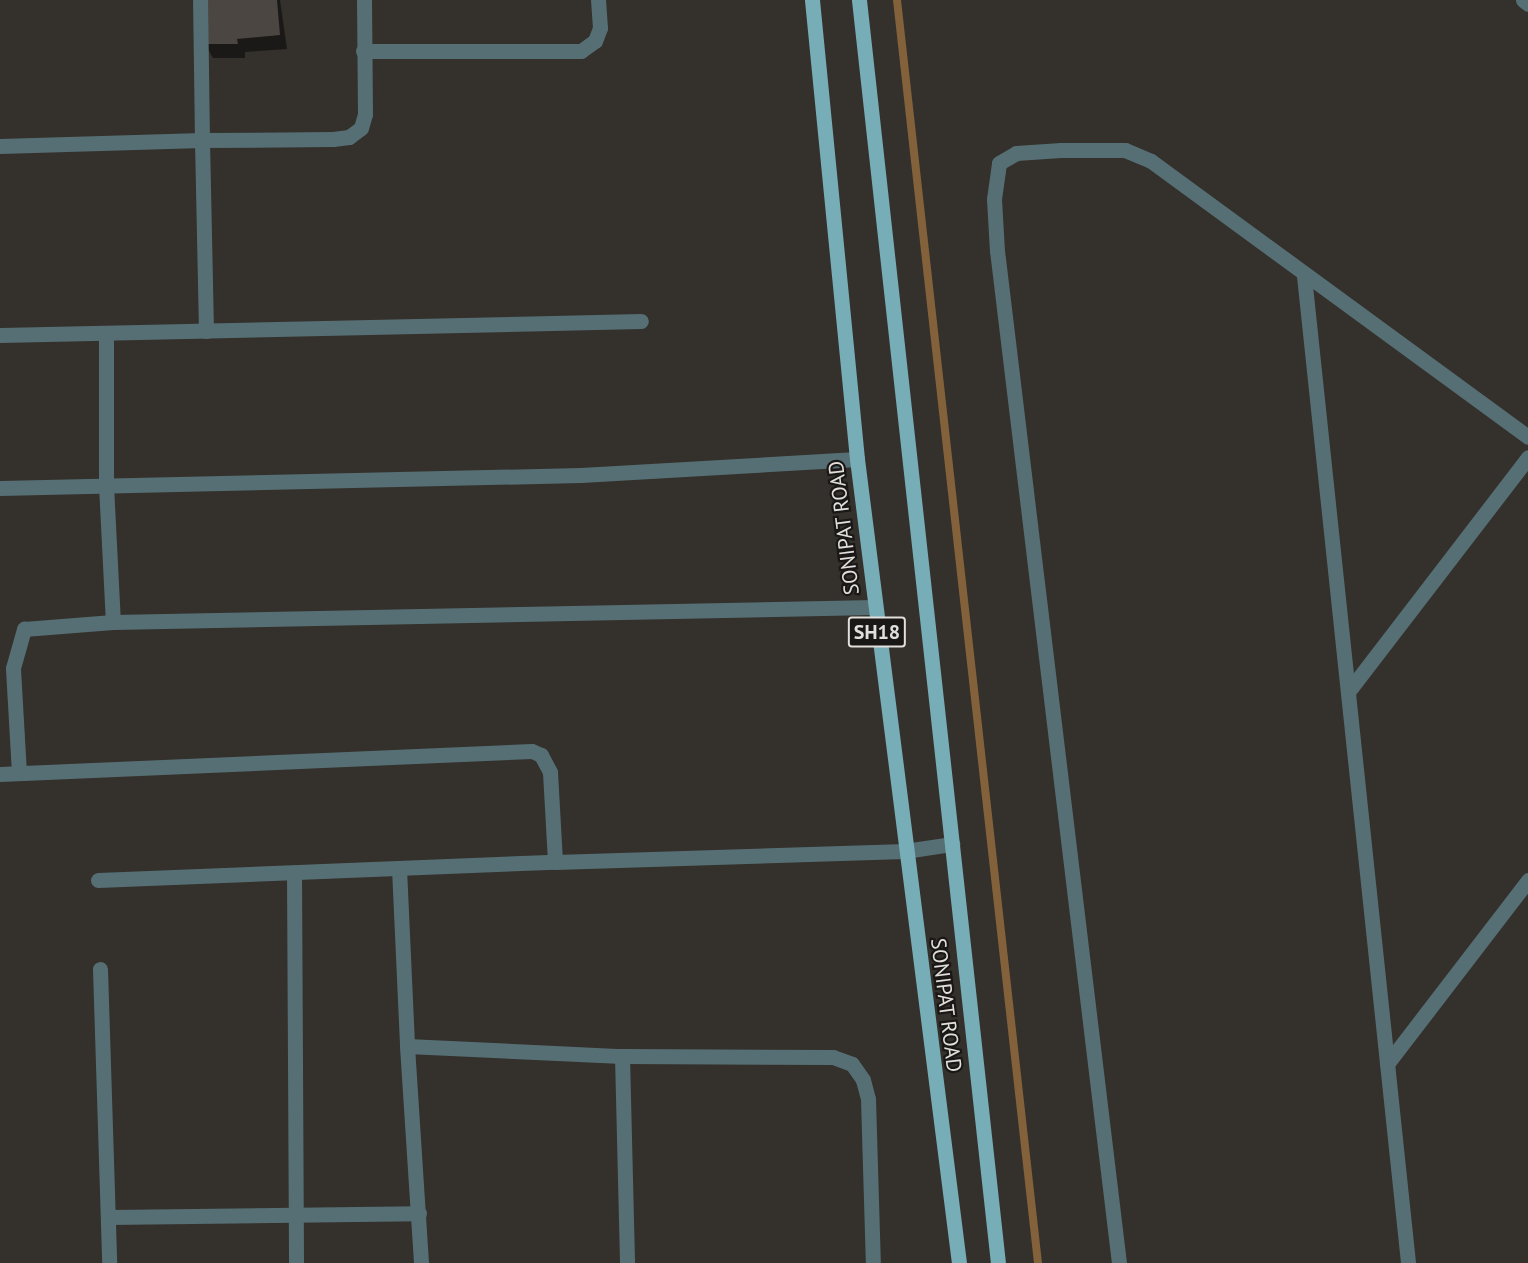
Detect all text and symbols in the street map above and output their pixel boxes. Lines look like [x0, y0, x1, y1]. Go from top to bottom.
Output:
street label: SONIPAT ROAD [823, 459, 865, 597]
road number: SH18 [847, 615, 907, 649]
street label: SONIPAT ROAD [925, 936, 967, 1074]

